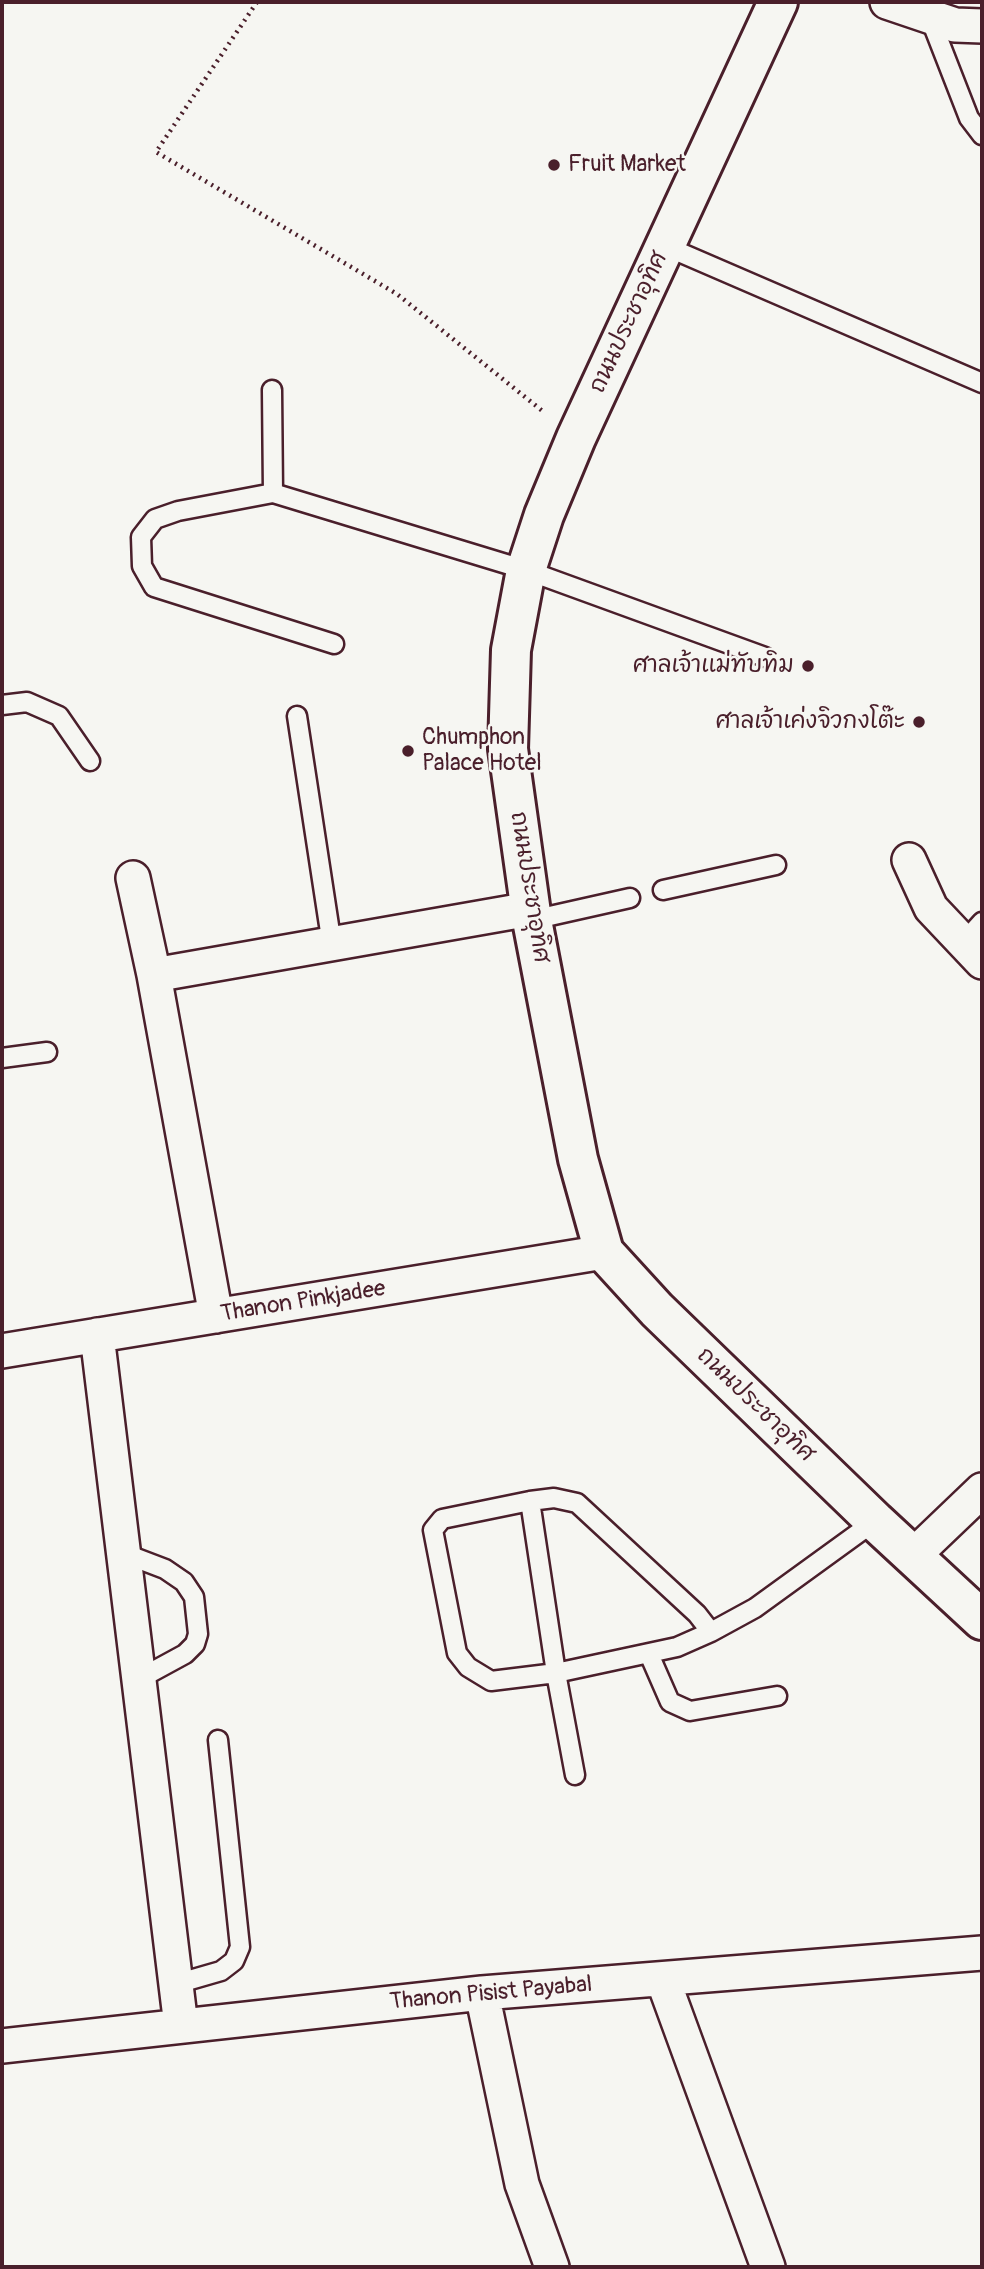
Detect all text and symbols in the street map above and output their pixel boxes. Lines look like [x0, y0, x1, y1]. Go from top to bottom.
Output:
place label: Fruit Market [568, 151, 686, 179]
marker: Fruit Market [546, 157, 562, 173]
street label: ถนนประชาอุทิศ [584, 248, 674, 398]
place label: ศาลเจ้าแม่ทับทิม [633, 652, 794, 680]
marker: ศาลเจ้าแม่ทับทิม [800, 658, 816, 674]
place label: ศาลเจ้าเค่งจิวกงโต๊ะ [716, 708, 905, 736]
marker: ศาลเจ้าเค่งจิวกงโต๊ะ [911, 714, 927, 730]
place label: Chumphon Palace Hotel [422, 724, 542, 778]
marker: Chumphon Palace Hotel [400, 743, 416, 759]
street label: ถนนประชาอุทิศ [503, 810, 555, 964]
street label: Thanon Pinkjadee [219, 1275, 387, 1329]
street label: ถนนประชาอุทิศ [691, 1342, 819, 1468]
street label: Thanon Pisist Payabal [389, 1971, 593, 2017]

